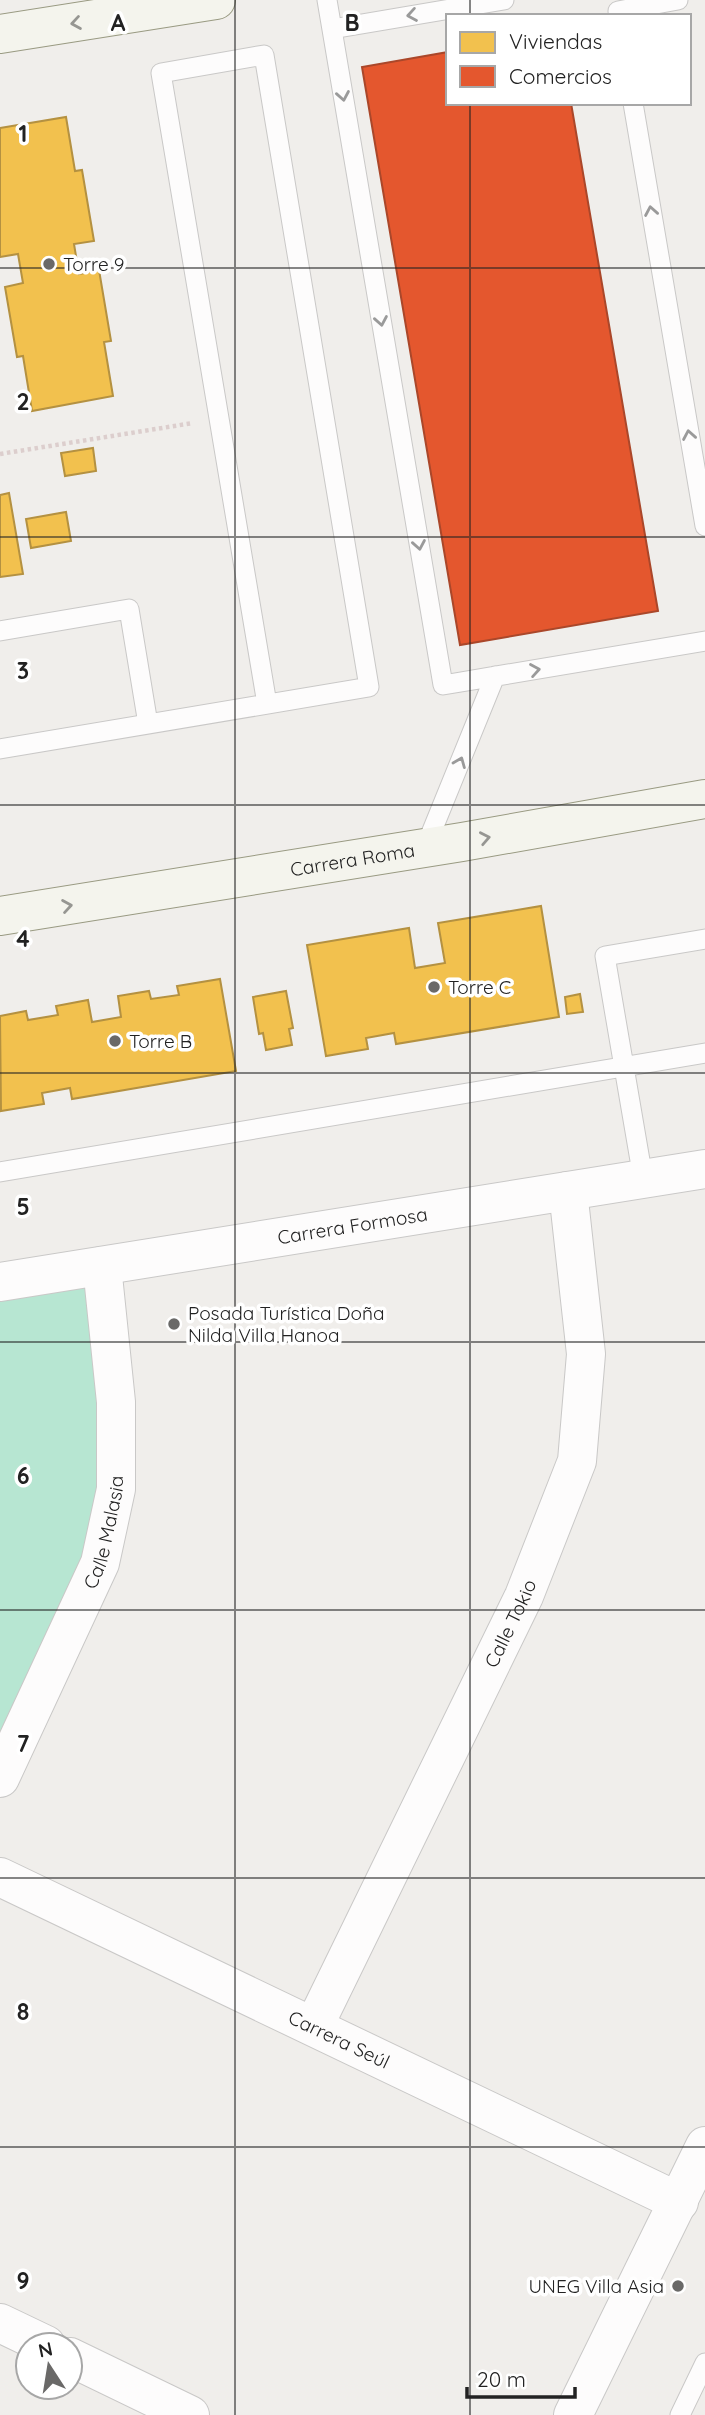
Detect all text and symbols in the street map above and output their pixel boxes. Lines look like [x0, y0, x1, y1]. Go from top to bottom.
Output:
one-way arrow [407, 7, 418, 22]
text: A [111, 8, 126, 37]
text: B [344, 8, 360, 37]
legend [446, 14, 691, 105]
one-way arrow [70, 15, 82, 30]
text: Viviendas [509, 28, 602, 54]
text: Comercios [509, 63, 612, 89]
one-way arrow [335, 90, 350, 102]
text: 1 [19, 119, 27, 148]
one-way arrow [644, 205, 659, 216]
place label: Torre 9 [63, 252, 124, 276]
marker: Torre 9 [41, 256, 57, 272]
one-way arrow [373, 315, 388, 327]
text: 2 [16, 387, 30, 416]
one-way arrow [683, 429, 698, 441]
one-way arrow [411, 539, 426, 551]
text: 3 [17, 656, 29, 685]
one-way arrow [529, 663, 541, 678]
one-way arrow [452, 757, 466, 769]
one-way arrow [479, 831, 491, 846]
street label: Carrera Roma [289, 838, 416, 881]
one-way arrow [61, 899, 73, 914]
text: 4 [16, 924, 30, 953]
place label: Torre C [448, 975, 511, 999]
marker: Torre C [426, 979, 442, 995]
place label: Torre B [129, 1029, 192, 1053]
marker: Torre B [107, 1033, 123, 1049]
text: 5 [16, 1192, 30, 1221]
street label: Carrera Formosa [276, 1202, 429, 1249]
place label: Posada Turística Doña Nilda Villa Hanoa [188, 1301, 385, 1347]
marker: Posada Turística Doña Nilda Villa Hanoa [166, 1316, 182, 1332]
text: 6 [17, 1461, 29, 1490]
street label: Calle Malasia [78, 1476, 128, 1593]
street label: Calle Tokio [479, 1576, 541, 1671]
text: 7 [17, 1729, 30, 1758]
text: 8 [17, 1997, 29, 2026]
street label: Carrera Seúl [285, 2005, 394, 2074]
text: 9 [16, 2266, 30, 2295]
place label: UNEG Villa Asia [529, 2274, 664, 2298]
marker: UNEG Villa Asia [670, 2278, 686, 2294]
north arrow [14, 2331, 84, 2401]
text: N [36, 2336, 55, 2363]
scale bar [467, 2356, 576, 2400]
text: 20 m [477, 2366, 526, 2392]

